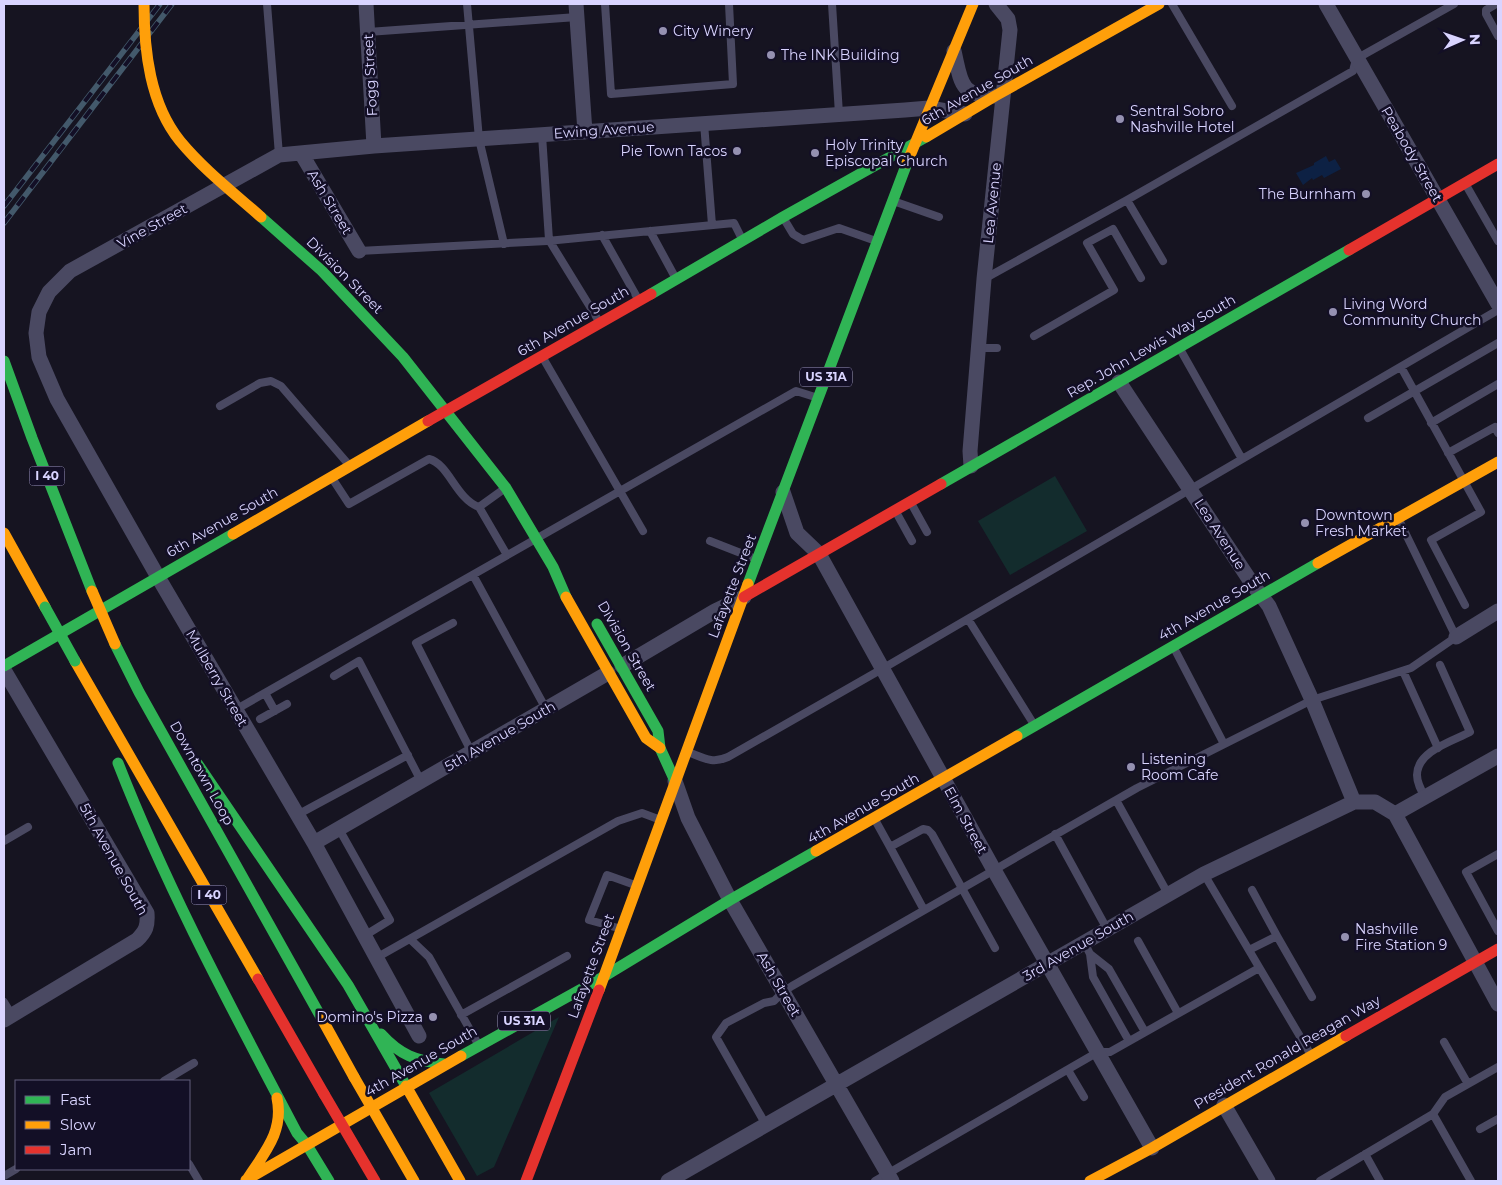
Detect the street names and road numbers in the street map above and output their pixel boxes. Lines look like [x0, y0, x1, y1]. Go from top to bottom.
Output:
street label: Fogg Street [359, 33, 381, 117]
street label: 6th Avenue South [918, 51, 1036, 129]
street label: Peabody Street [1377, 103, 1447, 205]
street label: Ewing Avenue [553, 118, 655, 142]
street label: Lea Avenue [979, 162, 1005, 244]
street label: Ash Street [304, 166, 356, 238]
street label: Vine Street [114, 199, 190, 253]
street label: Division Street [303, 233, 387, 317]
street label: 6th Avenue South [514, 282, 632, 360]
street label: Rep. John Lewis Way South [1063, 290, 1239, 402]
road number: US 31A [800, 368, 852, 387]
road number: I 40 [30, 466, 64, 486]
street label: 6th Avenue South [163, 483, 281, 561]
street label: Lea Avenue [1190, 495, 1250, 573]
street label: Lafayette Street [704, 531, 760, 641]
street label: 4th Avenue South [1155, 566, 1273, 644]
street label: Division Street [594, 598, 660, 695]
street label: Mulberry Street [182, 626, 252, 730]
street label: 5th Avenue South [441, 697, 559, 775]
street label: Downtown Loop [166, 718, 238, 828]
street label: 4th Avenue South [804, 769, 922, 847]
street label: Elm Street [940, 783, 992, 857]
street label: 5th Avenue South [76, 800, 152, 918]
road number: I 40 [192, 886, 226, 904]
street label: 3rd Avenue South [1019, 907, 1137, 985]
street label: Lafayette Street [564, 911, 618, 1021]
street label: Ash Street [753, 948, 805, 1020]
street label: President Ronald Reagan Way [1190, 991, 1384, 1113]
road number: US 31A [498, 1011, 550, 1030]
street label: 4th Avenue South [362, 1022, 480, 1100]

